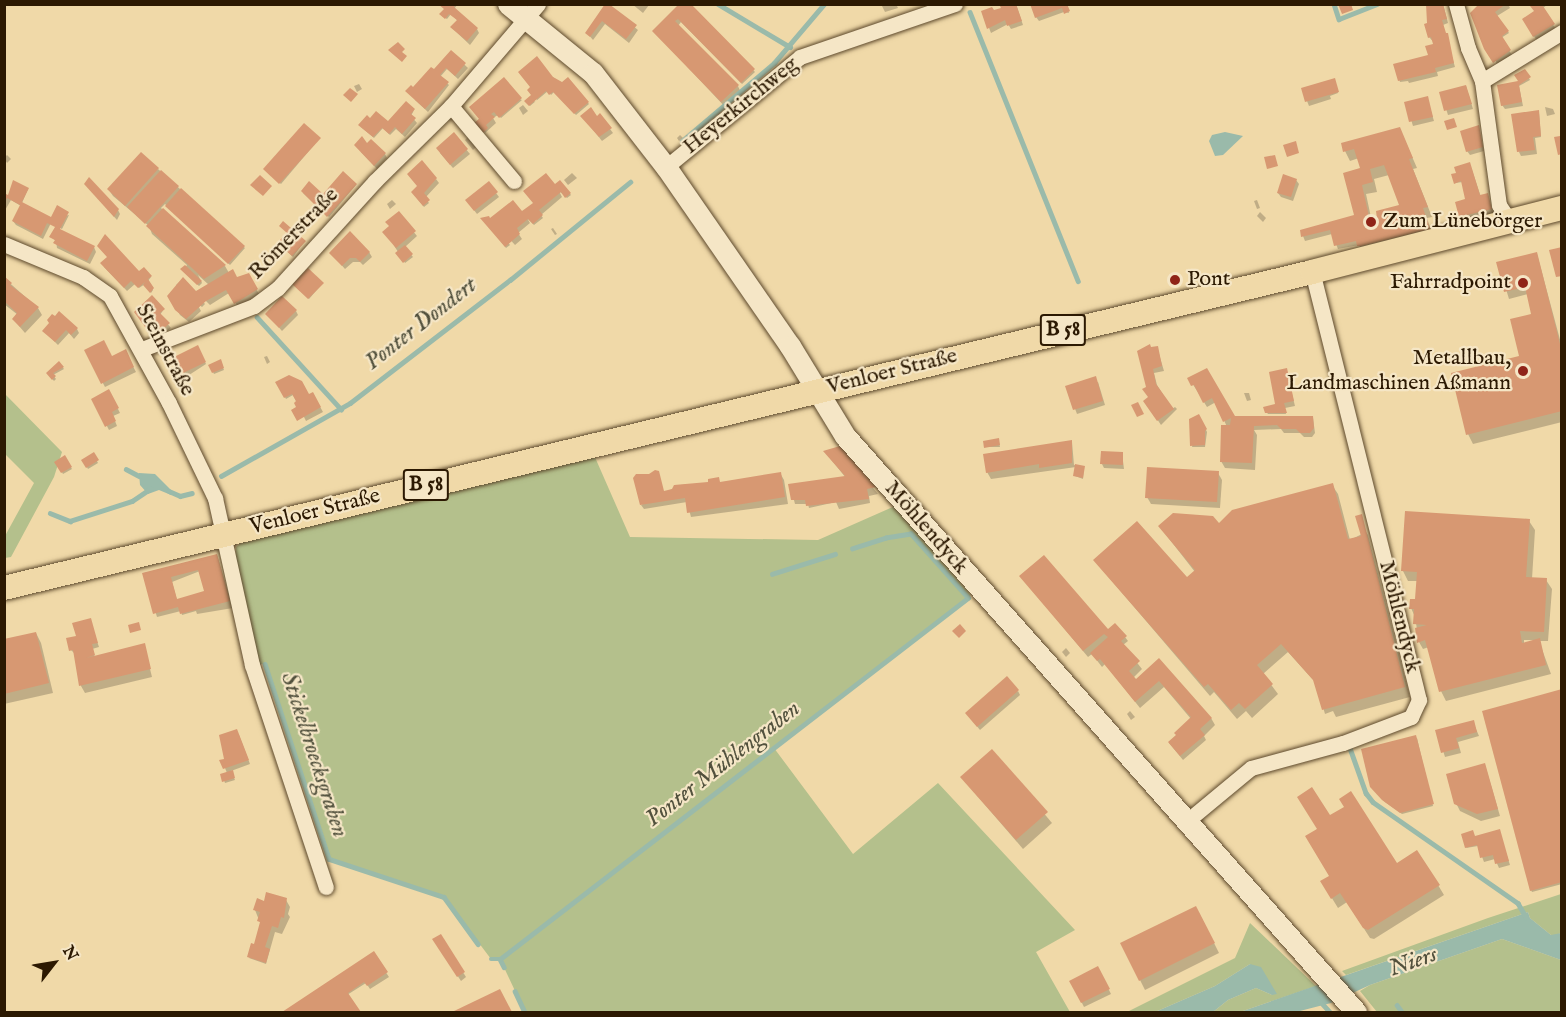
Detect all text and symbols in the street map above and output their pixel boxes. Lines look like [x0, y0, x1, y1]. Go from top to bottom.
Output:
street label: Heyerkirchweg [678, 52, 804, 160]
street label: Römerstraße [244, 182, 344, 286]
place label: Zum Lünebörger [1383, 209, 1542, 235]
marker: Zum Lünebörger [1364, 215, 1378, 229]
place label: Pont [1187, 267, 1230, 293]
place label: Fahrradpoint [1390, 270, 1511, 296]
water label: Ponter Dondert [359, 271, 483, 377]
marker: Pont [1168, 273, 1182, 287]
marker: Fahrradpoint [1516, 276, 1530, 290]
street label: Steinstraße [130, 299, 200, 401]
road number: B 58 [1039, 312, 1087, 348]
street label: Venloer Straße [824, 343, 960, 401]
place label: Metallbau, Landmaschinen Aßmann [1287, 345, 1511, 396]
marker: Metallbau, Landmaschinen Aßmann [1516, 364, 1530, 378]
road number: B 58 [402, 467, 450, 503]
street label: Möhlendyck [878, 476, 974, 580]
street label: Venloer Straße [247, 483, 383, 541]
street label: Möhlendyck [1372, 558, 1426, 676]
water label: Stickelbroecksgraben [274, 669, 354, 841]
water label: Ponter Mühlengraben [640, 695, 806, 833]
north arrow [24, 933, 84, 993]
water label: Niers [1385, 940, 1441, 984]
text: N [57, 943, 82, 965]

